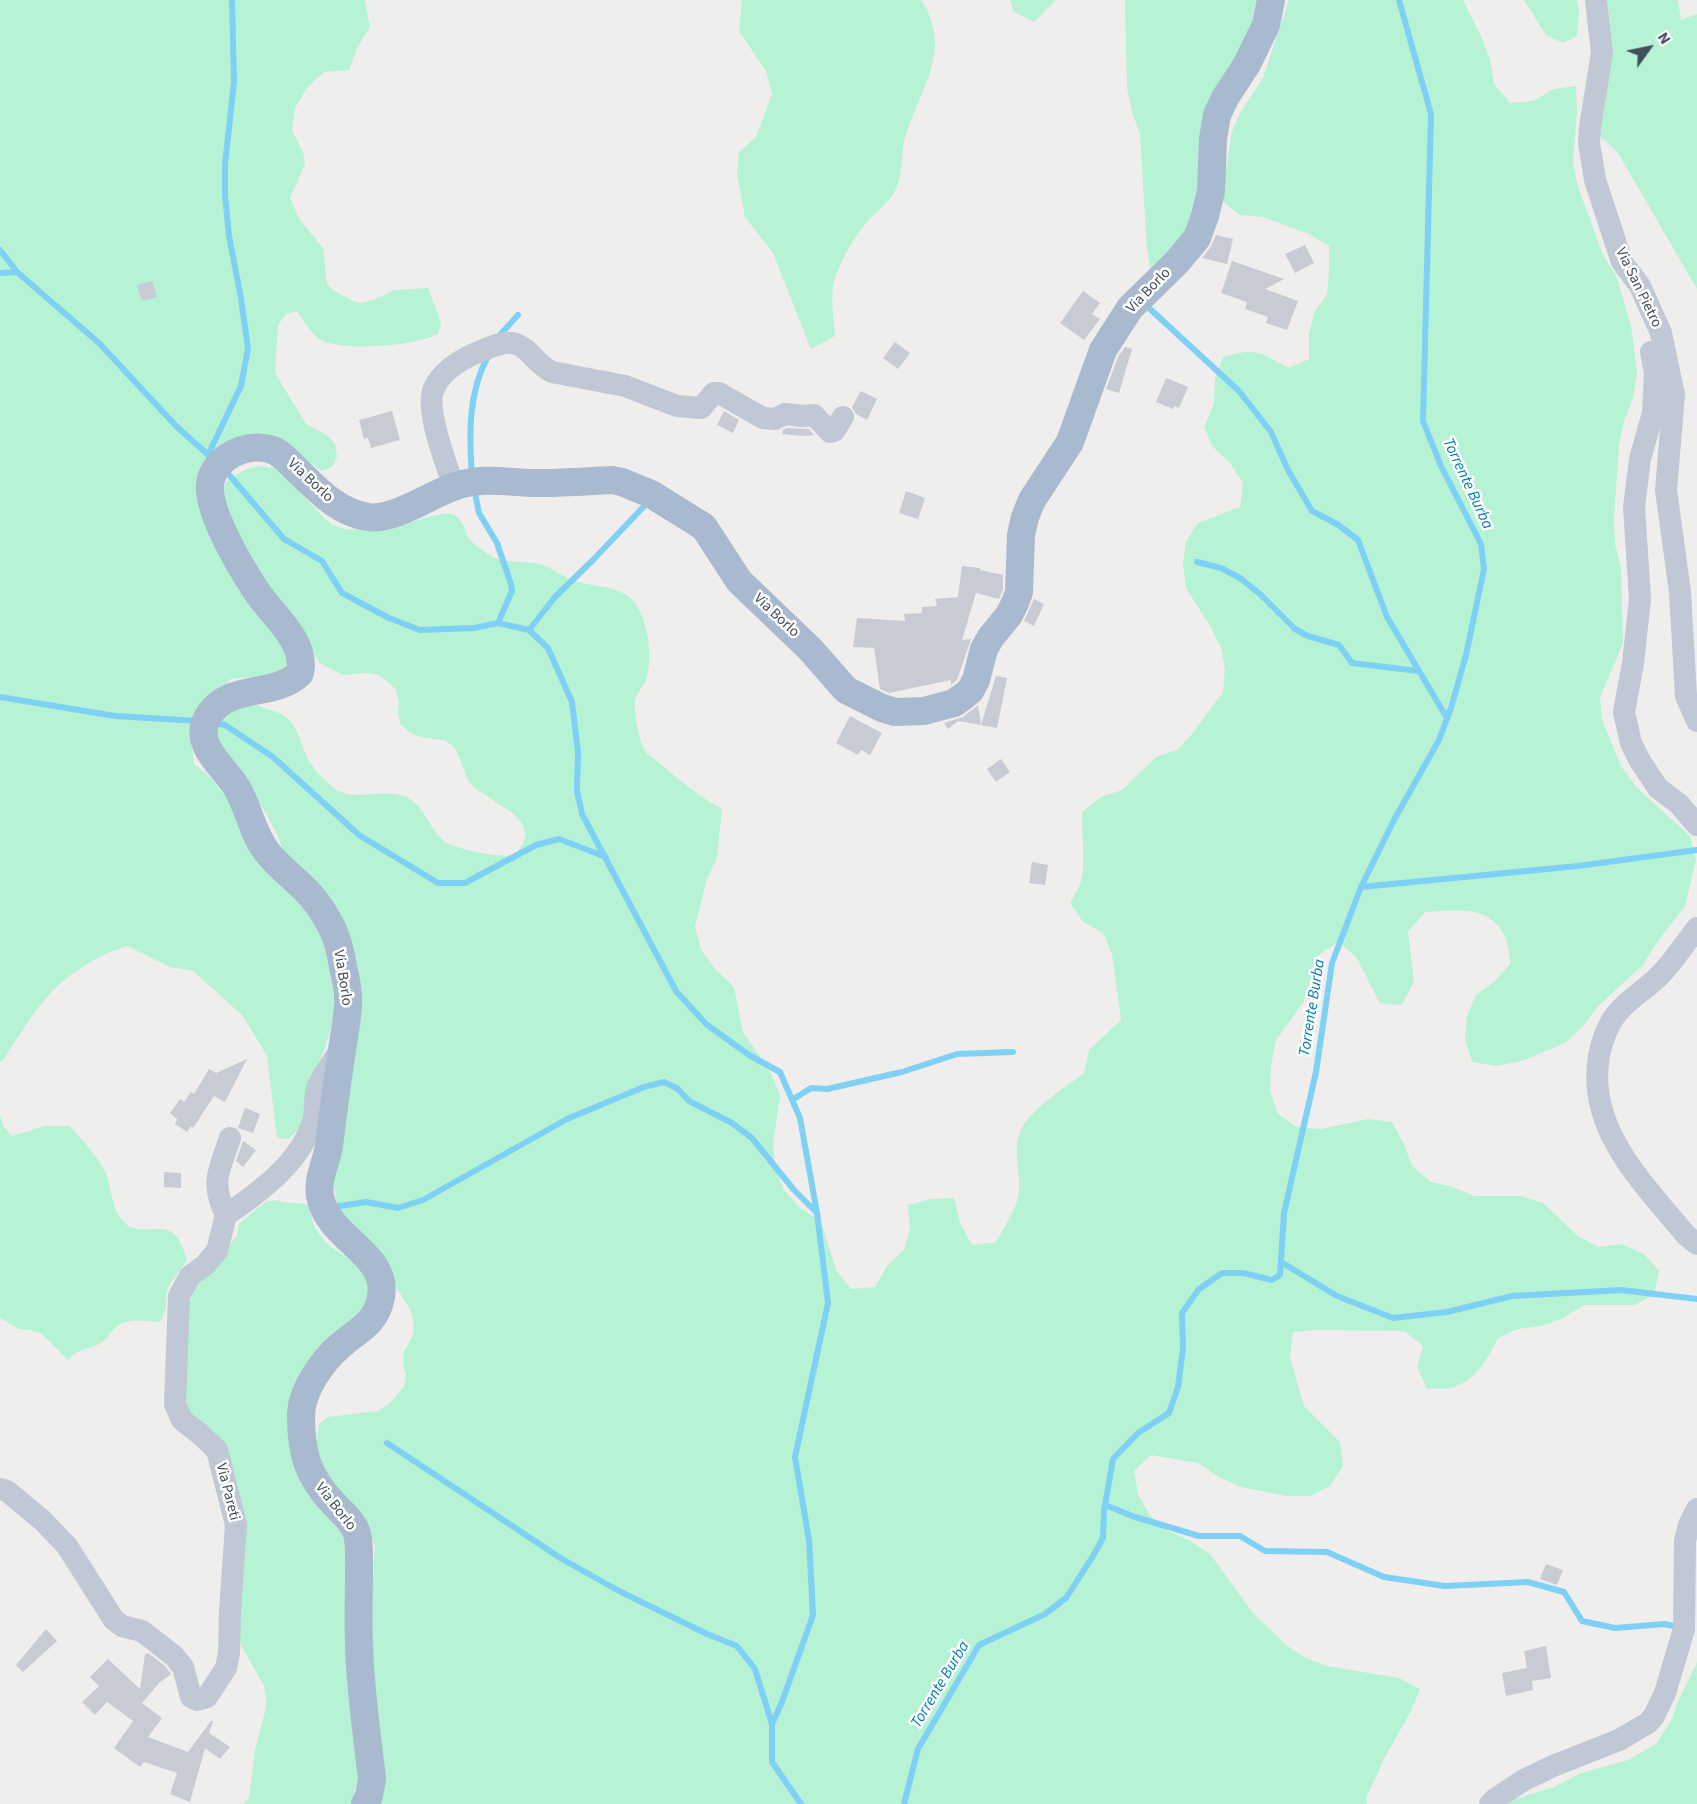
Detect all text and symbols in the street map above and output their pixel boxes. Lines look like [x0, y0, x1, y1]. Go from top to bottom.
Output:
north arrow [1619, 18, 1679, 78]
text: N [1652, 28, 1676, 49]
street label: Via San Pietro [1611, 245, 1665, 331]
street label: Via Borlo [1123, 265, 1175, 317]
water label: Torrente Burba [1438, 436, 1496, 532]
street label: Via Borlo [283, 455, 337, 507]
street label: Via Borlo [749, 590, 803, 642]
street label: Via Borlo [329, 949, 355, 1007]
water label: Torrente Burba [1296, 958, 1330, 1058]
street label: Via Pareti [211, 1461, 243, 1523]
street label: Via Borlo [311, 1479, 359, 1535]
water label: Torrente Burba [908, 1638, 974, 1732]

